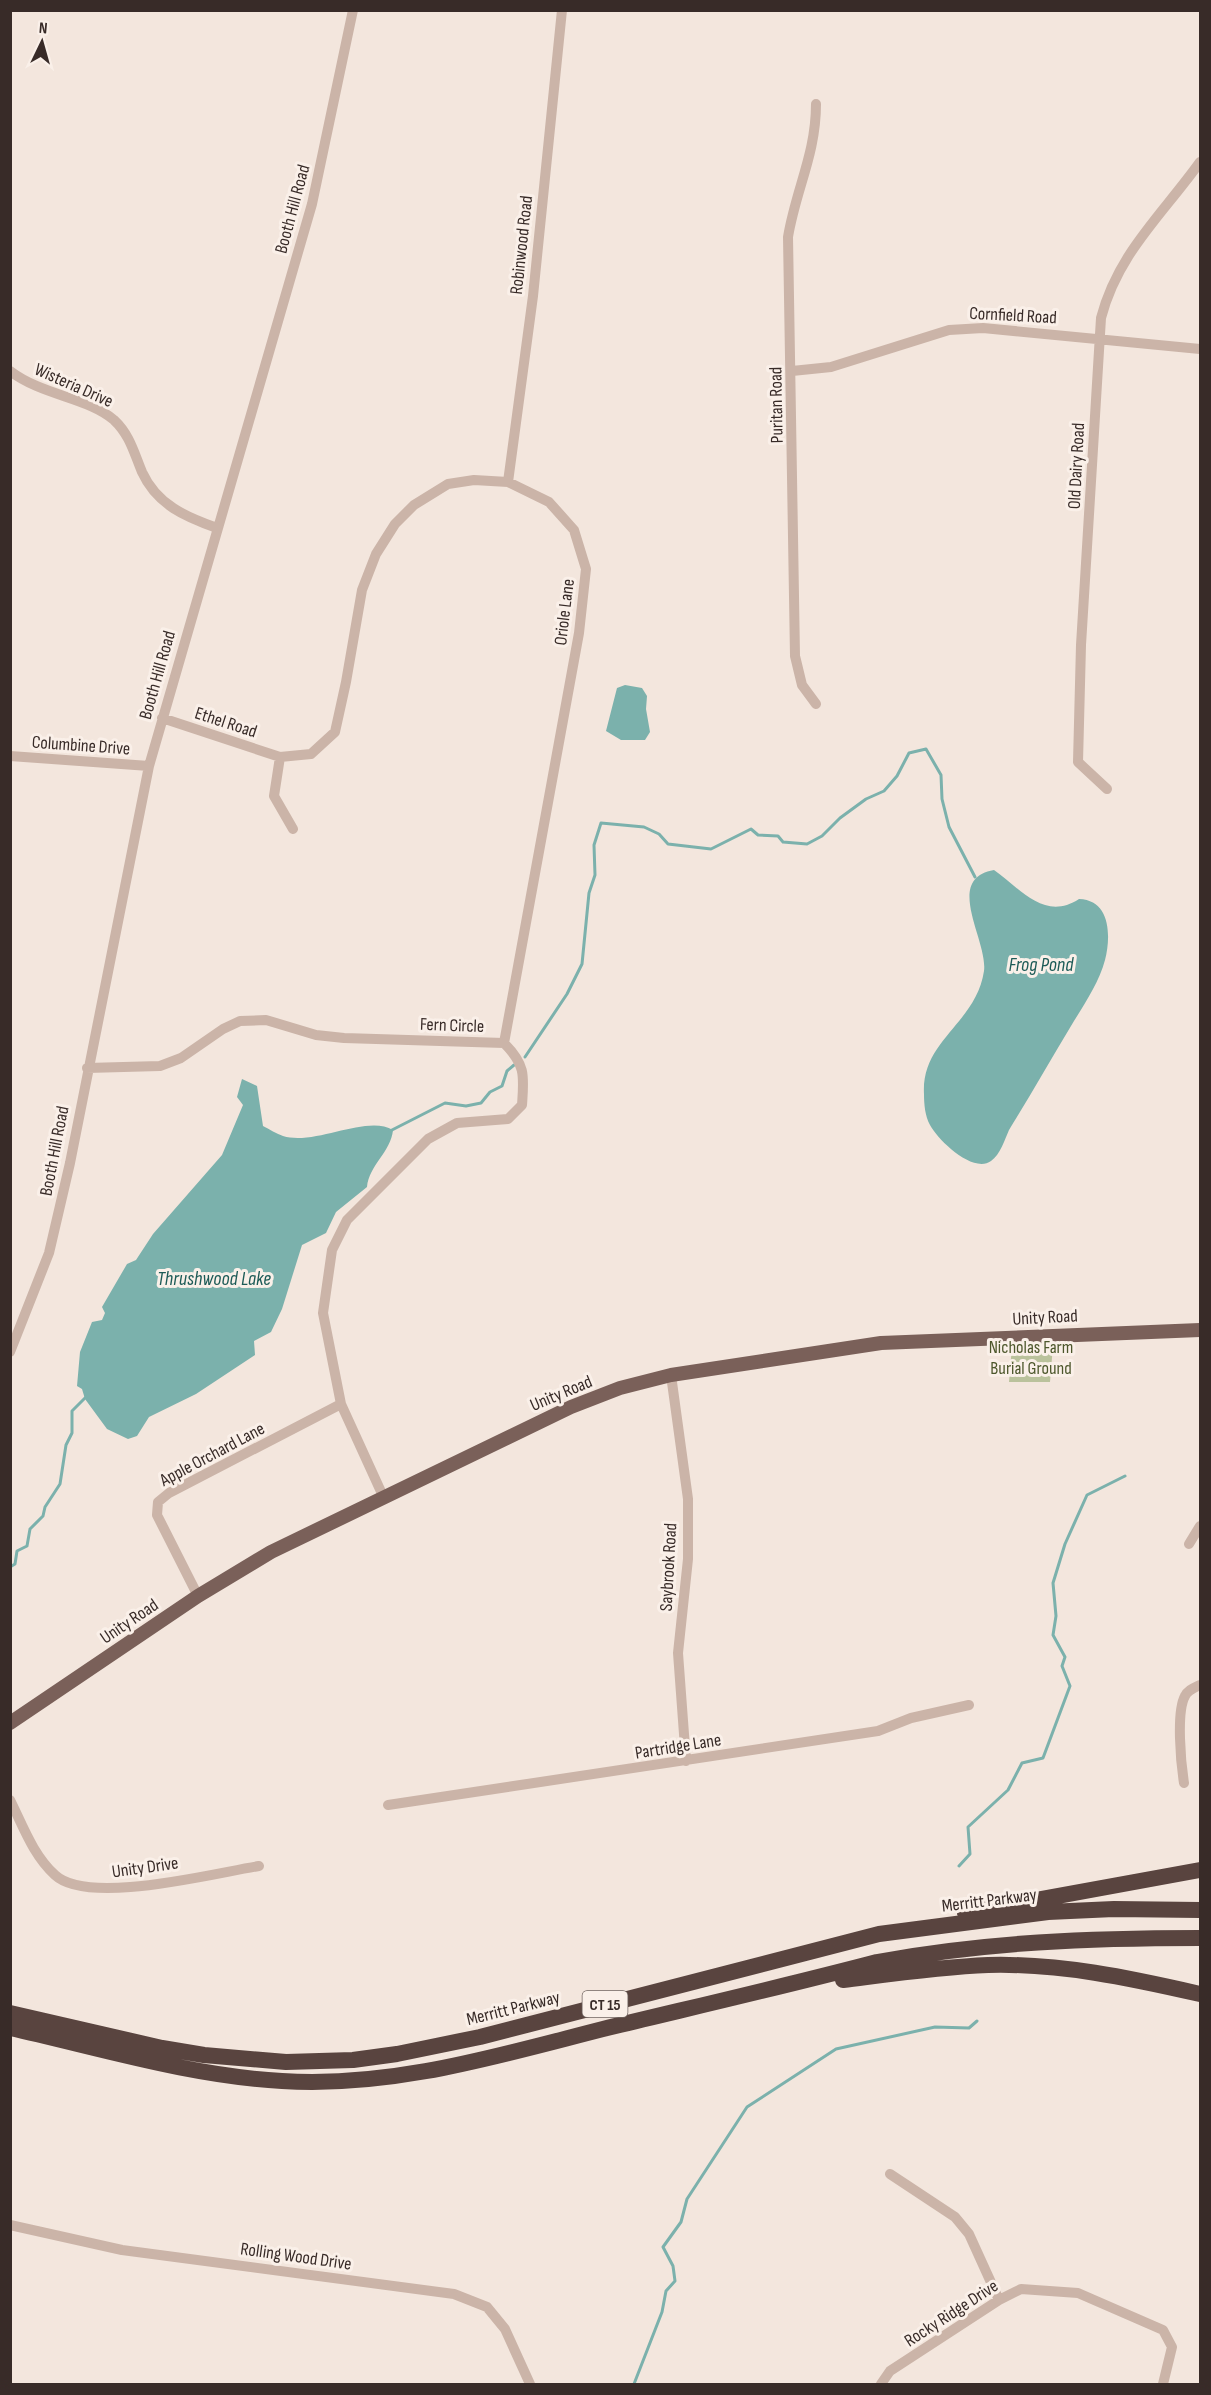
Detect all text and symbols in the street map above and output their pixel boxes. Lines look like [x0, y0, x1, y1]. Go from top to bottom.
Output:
north arrow [12, 12, 72, 72]
text: N [38, 19, 48, 38]
street label: Booth Hill Road [271, 162, 314, 256]
street label: Robinwood Road [506, 195, 537, 296]
street label: Cornfield Road [969, 303, 1057, 328]
street label: Wisteria Drive [31, 359, 116, 412]
street label: Puritan Road [765, 367, 788, 443]
street label: Old Dairy Road [1064, 422, 1089, 510]
street label: Oriole Lane [550, 578, 579, 647]
street label: Booth Hill Road [135, 628, 180, 722]
street label: Ethel Road [192, 703, 260, 742]
street label: Columbine Drive [31, 732, 131, 759]
water label: Frog Pond [1009, 953, 1074, 977]
street label: Fern Circle [419, 1014, 484, 1037]
street label: Booth Hill Road [35, 1104, 73, 1198]
water label: Thrushwood Lake [157, 1267, 271, 1291]
street label: Unity Road [1012, 1305, 1078, 1330]
park label: Nicholas Farm Burial Ground [989, 1337, 1073, 1379]
street label: Unity Road [527, 1371, 595, 1416]
street label: Apple Orchard Lane [155, 1418, 268, 1491]
street label: Saybrook Road [656, 1522, 681, 1612]
street label: Unity Road [96, 1594, 162, 1648]
street label: Partridge Lane [634, 1729, 723, 1764]
street label: Unity Drive [111, 1852, 180, 1883]
street label: Merritt Parkway [940, 1884, 1038, 1917]
street label: Merritt Parkway [464, 1987, 562, 2030]
road number: CT 15 [582, 1991, 628, 2017]
street label: Rolling Wood Drive [239, 2238, 353, 2275]
street label: Rocky Ridge Drive [901, 2275, 1002, 2351]

